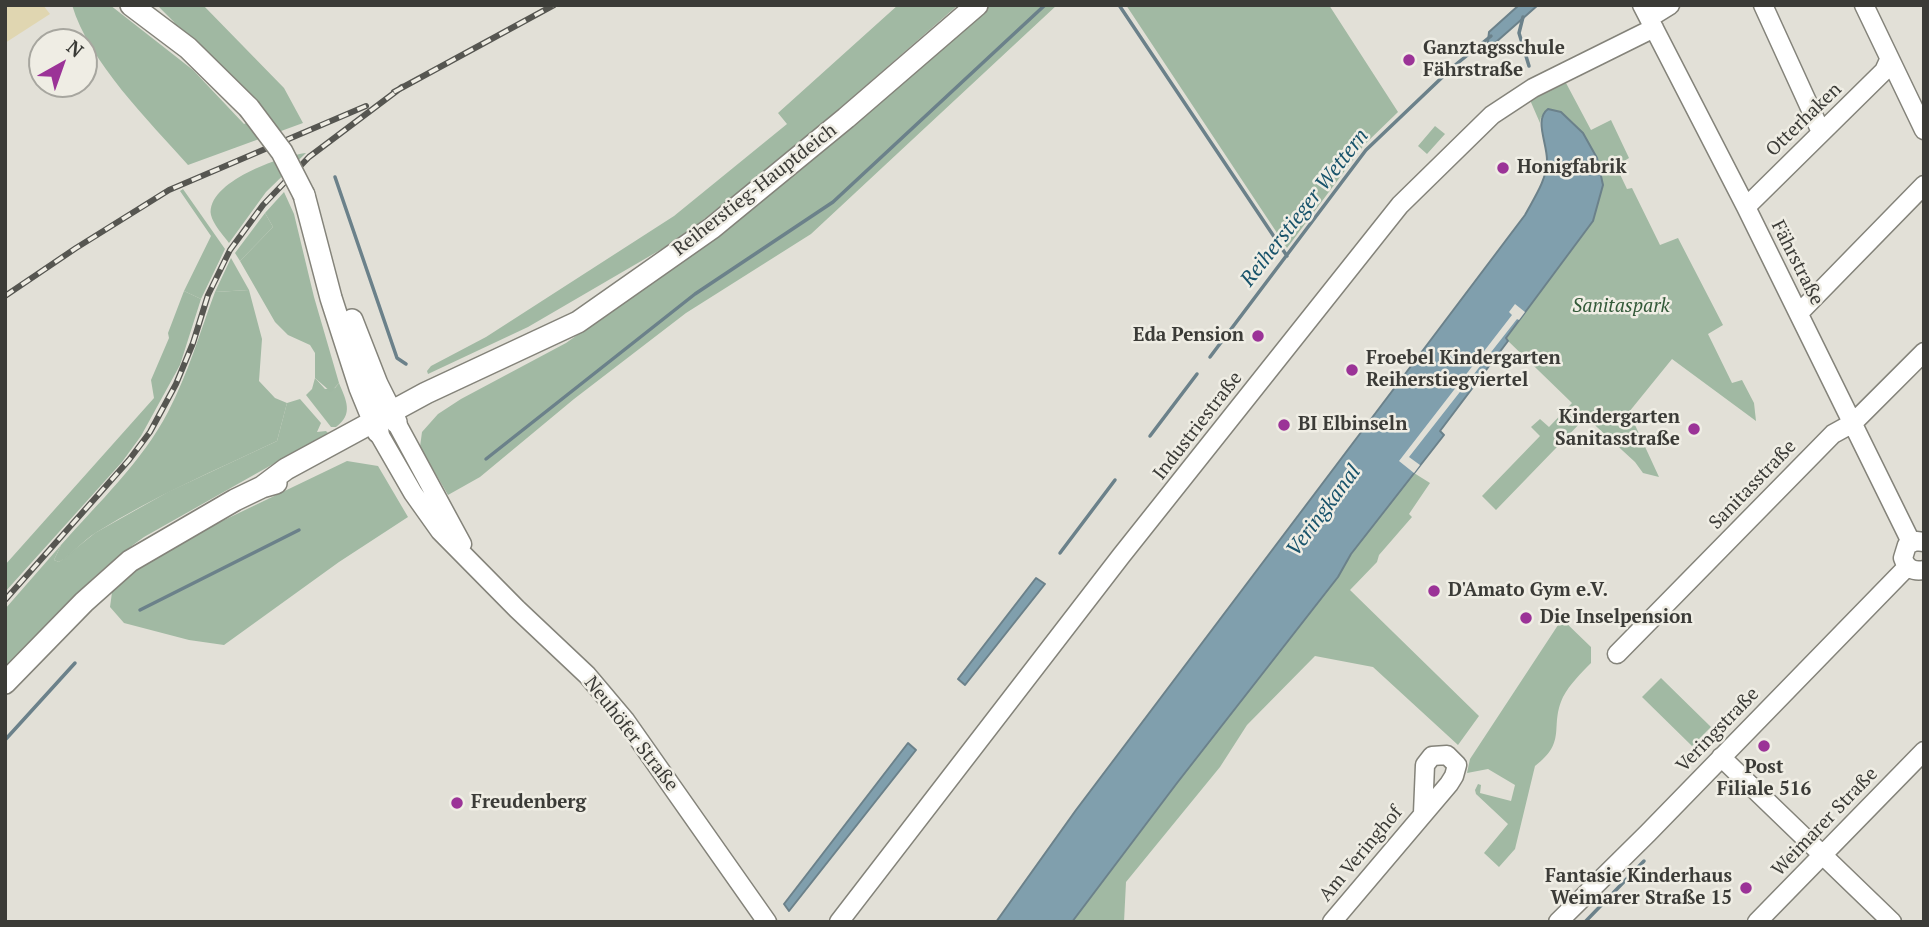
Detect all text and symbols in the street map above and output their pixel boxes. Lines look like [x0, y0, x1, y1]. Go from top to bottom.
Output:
north arrow [28, 28, 98, 98]
text: N [62, 34, 89, 62]
place label: Ganztagsschule Fährstraße [1423, 38, 1565, 82]
marker: Ganztagsschule Fährstraße [1401, 52, 1417, 68]
street label: Otterhaken [1761, 78, 1847, 162]
street label: Reiherstieg-Hauptdeich [669, 119, 841, 261]
water label: Reiherstieger Wettern [1236, 124, 1374, 292]
place label: Honigfabrik [1517, 157, 1626, 179]
marker: Honigfabrik [1495, 160, 1511, 176]
street label: Fährstraße [1766, 217, 1828, 309]
park label: Sanitaspark [1572, 296, 1670, 318]
place label: Eda Pension [1133, 325, 1244, 347]
marker: Eda Pension [1250, 328, 1266, 344]
place label: Froebel Kindergarten Reiherstiegviertel [1366, 348, 1561, 392]
marker: Froebel Kindergarten Reiherstiegviertel [1344, 362, 1360, 378]
street label: Industriestraße [1149, 367, 1247, 485]
place label: Kindergarten Sanitasstraße [1555, 407, 1680, 451]
place label: BI Elbinseln [1298, 414, 1407, 436]
marker: BI Elbinseln [1276, 417, 1292, 433]
marker: Kindergarten Sanitasstraße [1686, 421, 1702, 437]
street label: Sanitasstraße [1705, 436, 1801, 534]
water label: Veringkanal [1281, 460, 1367, 562]
place label: D'Amato Gym e.V. [1448, 580, 1608, 602]
marker: D'Amato Gym e.V. [1426, 583, 1442, 599]
place label: Die Inselpension [1540, 607, 1692, 629]
marker: Die Inselpension [1518, 610, 1534, 626]
street label: Neuhöfer Straße [579, 672, 683, 796]
street label: Veringstraße [1672, 683, 1764, 777]
marker: Post Filiale 516 [1756, 738, 1772, 754]
place label: Post Filiale 516 [1717, 757, 1811, 801]
street label: Weimarer Straße [1767, 763, 1883, 881]
place label: Freudenberg [471, 792, 586, 814]
marker: Freudenberg [449, 795, 465, 811]
street label: Am Veringhof [1315, 802, 1407, 906]
place label: Fantasie Kinderhaus Weimarer Straße 15 [1545, 866, 1732, 910]
marker: Fantasie Kinderhaus Weimarer Straße 15 [1738, 880, 1754, 896]

